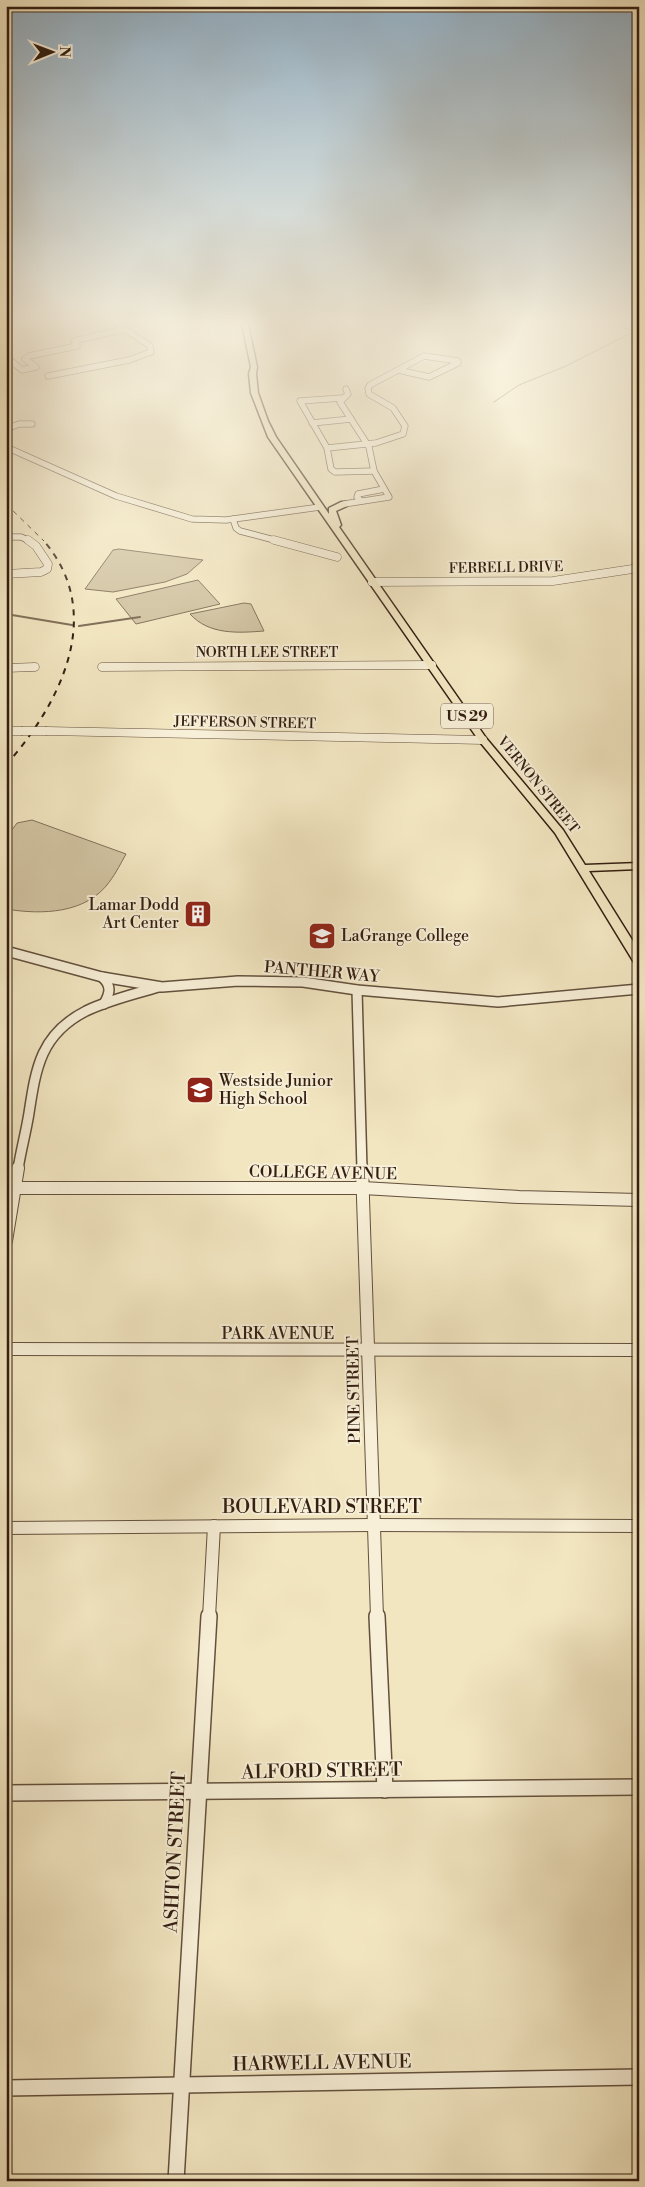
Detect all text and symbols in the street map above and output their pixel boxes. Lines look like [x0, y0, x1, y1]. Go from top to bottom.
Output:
north arrow [28, 28, 78, 78]
text: N [55, 46, 73, 57]
street label: FERRELL DRIVE [448, 558, 564, 578]
street label: NORTH LEE STREET [196, 644, 338, 662]
road number: US 29 [441, 704, 493, 728]
street label: JEFFERSON STREET [173, 713, 316, 733]
street label: VERNON STREET [493, 732, 583, 837]
place label: Lamar Dodd Art Center [88, 895, 179, 933]
building icon: Lamar Dodd Art Center [183, 899, 213, 929]
school or university icon: LaGrange College [307, 921, 337, 951]
place label: LaGrange College [341, 926, 469, 946]
street label: PANTHER WAY [263, 957, 382, 987]
place label: Westside Junior High School [218, 1071, 333, 1109]
school or university icon: Westside Junior High School [185, 1075, 215, 1105]
street label: COLLEGE AVENUE [249, 1162, 397, 1184]
street label: PARK AVENUE [222, 1324, 334, 1344]
street label: PINE STREET [343, 1336, 365, 1444]
street label: BOULEVARD STREET [221, 1495, 422, 1519]
street label: ALFORD STREET [240, 1758, 403, 1784]
street label: ASHTON STREET [159, 1771, 191, 1934]
street label: HARWELL AVENUE [232, 2049, 412, 2077]

